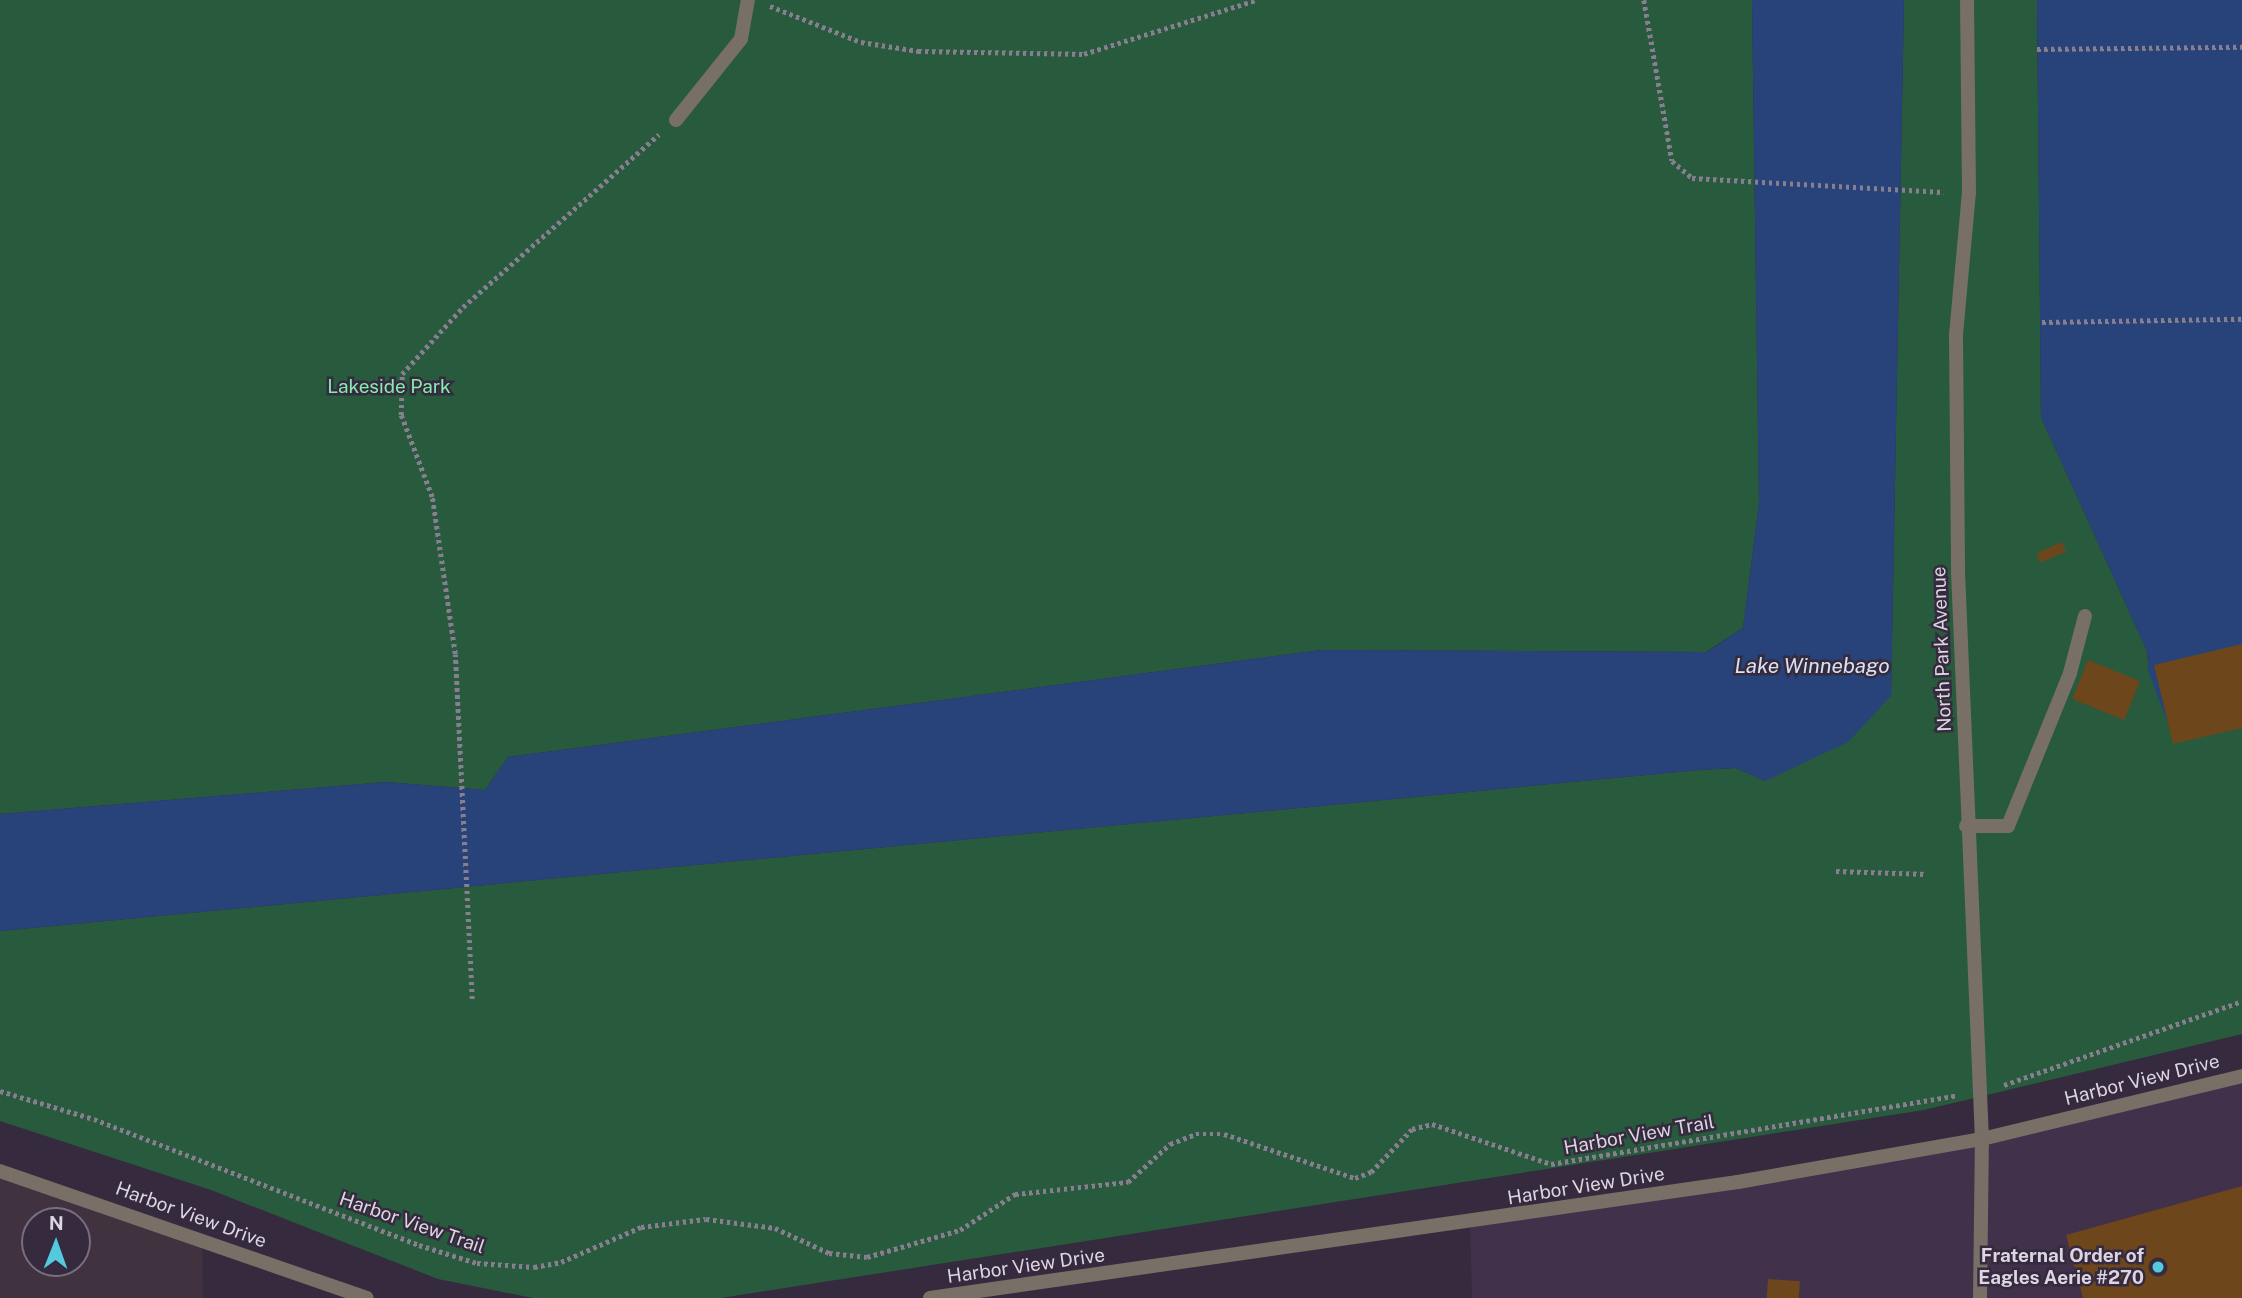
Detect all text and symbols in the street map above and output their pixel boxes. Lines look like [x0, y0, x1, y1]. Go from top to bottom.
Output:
park label: Lakeside Park [327, 376, 451, 398]
street label: North Park Avenue [1928, 566, 1956, 732]
water label: Lake Winnebago [1734, 653, 1890, 679]
street label: Harbor View Drive [2062, 1050, 2222, 1110]
street label: Harbor View Trail [1562, 1110, 1716, 1160]
street label: Harbor View Drive [1505, 1162, 1667, 1210]
street label: Harbor View Drive [112, 1177, 270, 1253]
street label: Harbor View Trail [336, 1187, 488, 1259]
north arrow [21, 1207, 91, 1277]
text: N [49, 1212, 64, 1234]
street label: Harbor View Drive [945, 1244, 1107, 1288]
place label: Fraternal Order of Eagles Aerie #270 [1978, 1245, 2144, 1289]
marker: Fraternal Order of Eagles Aerie #270 [2150, 1259, 2166, 1275]

